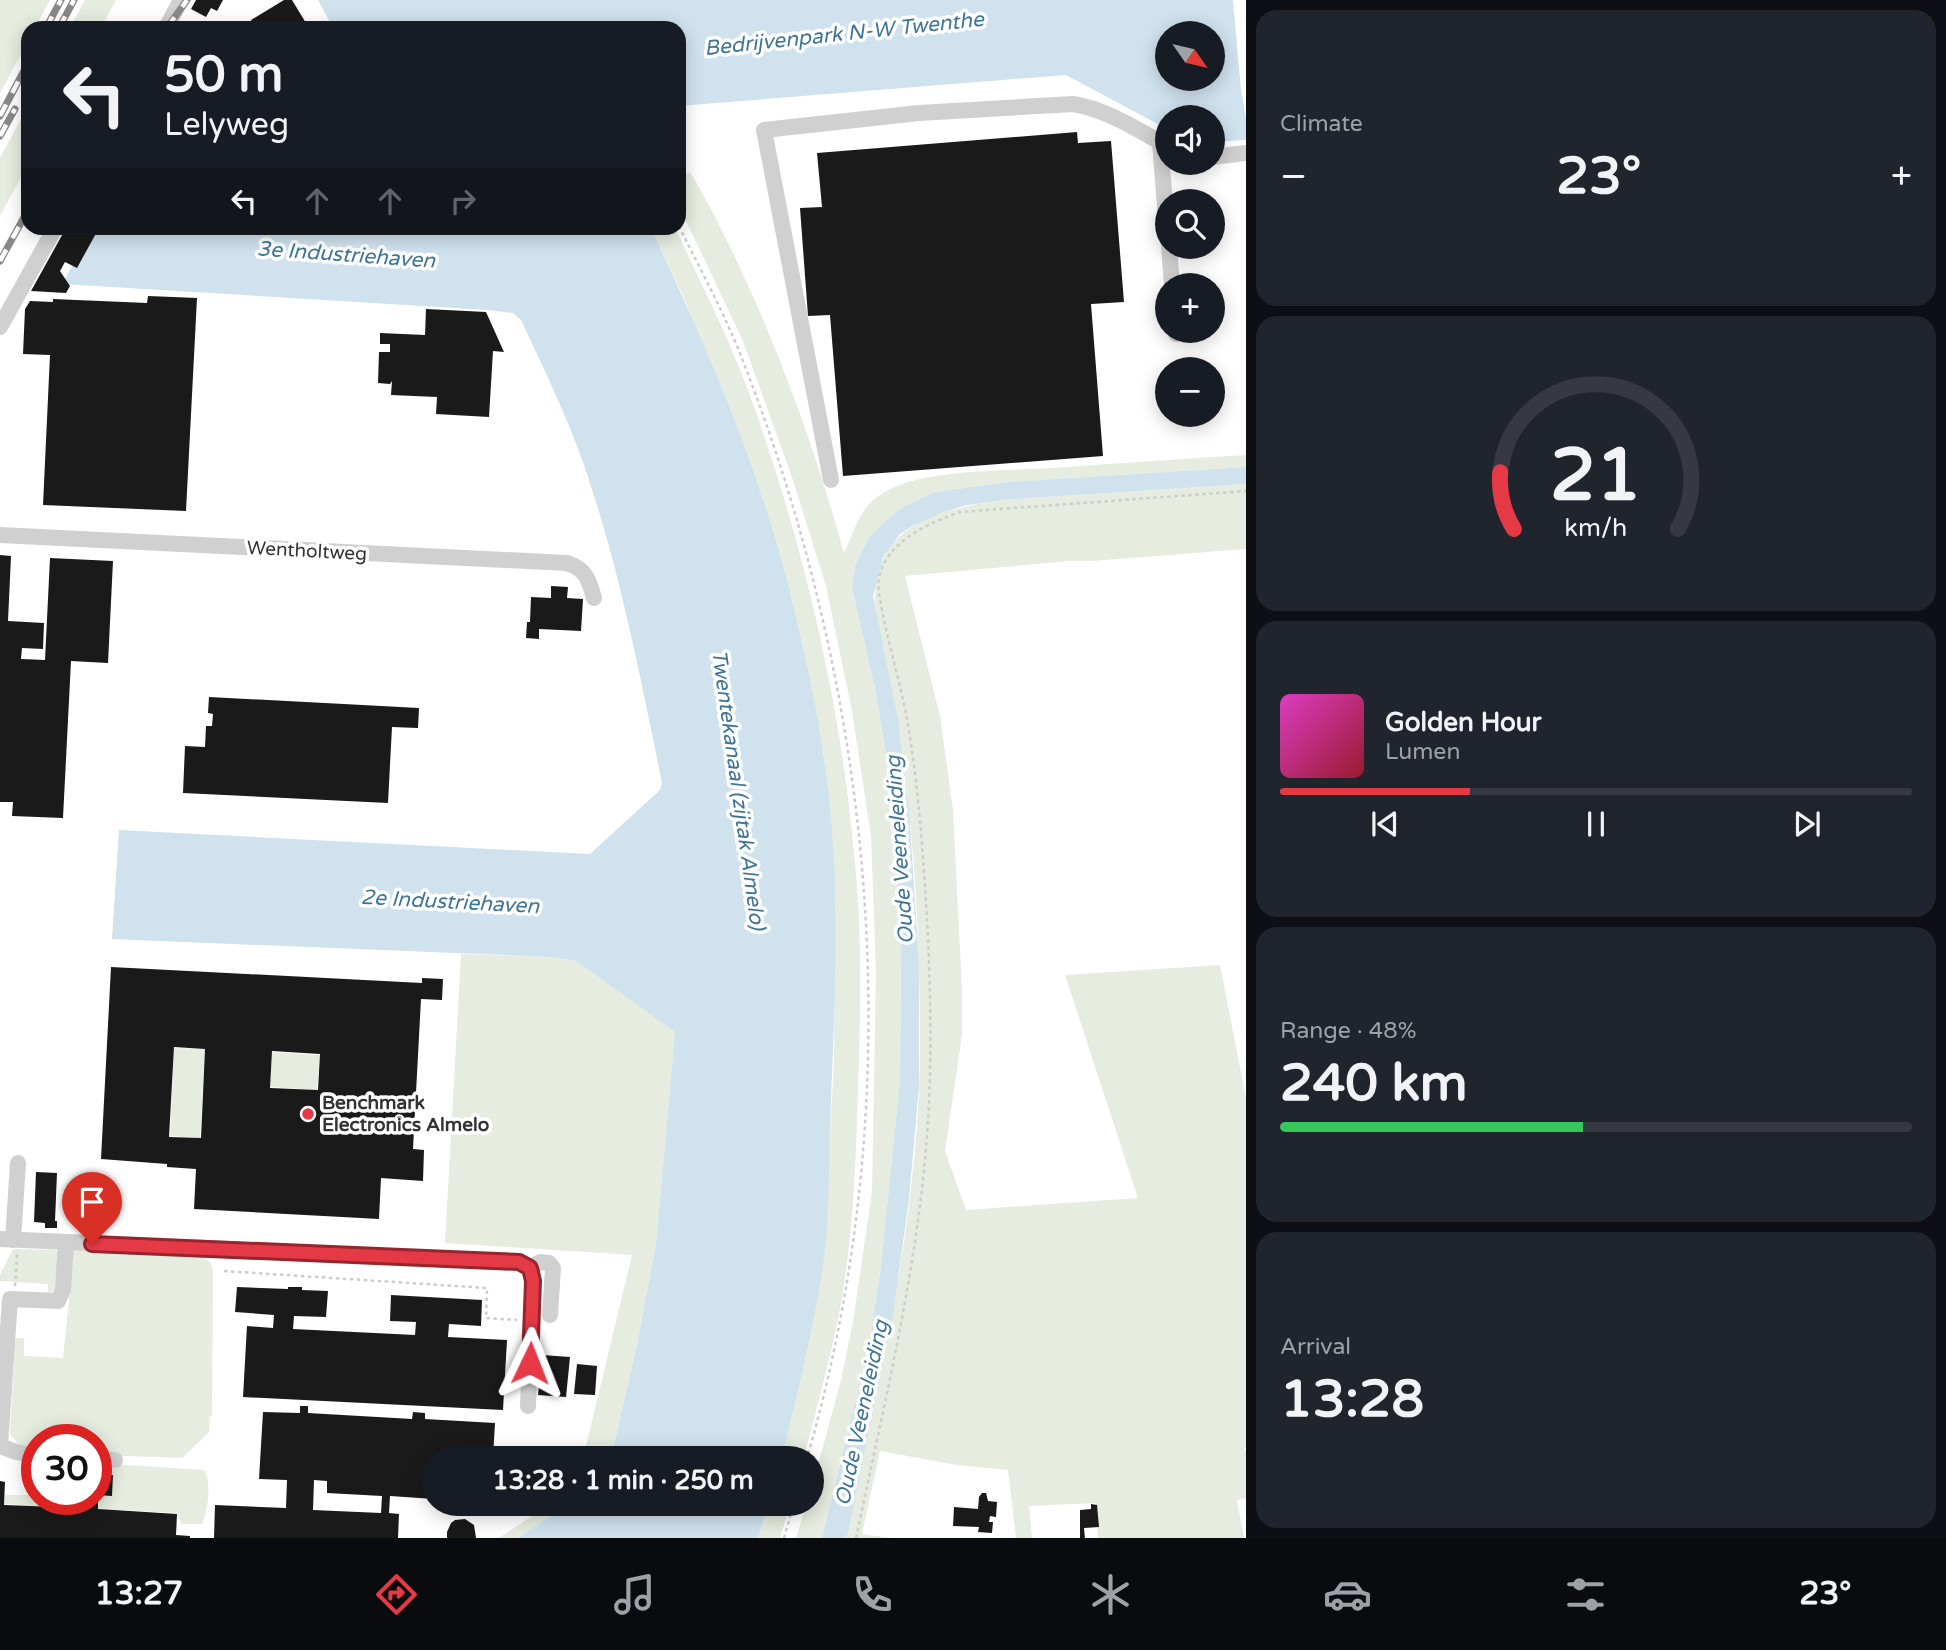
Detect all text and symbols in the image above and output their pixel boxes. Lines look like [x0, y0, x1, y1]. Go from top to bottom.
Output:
water label: Bedrijvenpark N-W Twenthe [703, 7, 986, 61]
north arrow [1155, 21, 1225, 91]
map controls [1155, 21, 1225, 427]
text: 50 m [164, 46, 283, 105]
icon: left [49, 49, 140, 140]
button: sound [1155, 105, 1225, 175]
text: Lelyweg [164, 106, 289, 144]
text: Climate [1280, 110, 1363, 138]
text: 23° [1556, 145, 1641, 208]
text: − [1280, 154, 1307, 200]
text: + [1891, 154, 1912, 200]
icon: left [225, 182, 263, 220]
icon: ahead [298, 182, 336, 220]
icon: ahead [371, 182, 409, 220]
icon: right [444, 182, 482, 220]
button: search [1155, 189, 1225, 259]
water label: 3e Industriehaven [256, 236, 437, 274]
button: + [1155, 273, 1225, 343]
button: − [1155, 357, 1225, 427]
text: 21 [1550, 433, 1642, 521]
text: km/h [1565, 513, 1627, 543]
street label: Wentholtweg [246, 537, 368, 565]
water label: Twentekanaal (zijtak Almelo) [706, 648, 770, 933]
text: Golden Hour [1385, 707, 1542, 738]
text: Lumen [1385, 738, 1460, 766]
water label: Oude Veeneleiding [881, 753, 919, 945]
icon: previous [1366, 805, 1404, 843]
icon: pause [1577, 805, 1615, 843]
icon: next [1788, 805, 1826, 843]
water label: 2e Industriehaven [360, 885, 541, 919]
text: Range · 48% [1280, 1017, 1416, 1045]
text: 240 km [1280, 1052, 1468, 1115]
place label: Benchmark Electronics Almelo [322, 1092, 489, 1136]
marker: Benchmark Electronics Almelo [300, 1106, 316, 1122]
pin [62, 1172, 122, 1244]
icon: arrive [73, 1183, 111, 1221]
water label: Oude Veeneleiding [830, 1316, 894, 1508]
position arrow [493, 1326, 567, 1400]
text: Arrival [1280, 1333, 1351, 1361]
text: 13:28 [1280, 1368, 1424, 1431]
speed limit sign: 30 [21, 1424, 112, 1515]
text: 13:28 · 1 min · 250 m [492, 1465, 754, 1496]
icon: directions [372, 1570, 421, 1619]
icon: music [610, 1570, 659, 1619]
icon: phone [848, 1570, 897, 1619]
icon: climate [1086, 1570, 1135, 1619]
icon: car [1323, 1570, 1372, 1619]
icon: filters [1561, 1570, 1610, 1619]
text: 13:27 [94, 1575, 183, 1613]
text: 23° [1799, 1575, 1851, 1613]

